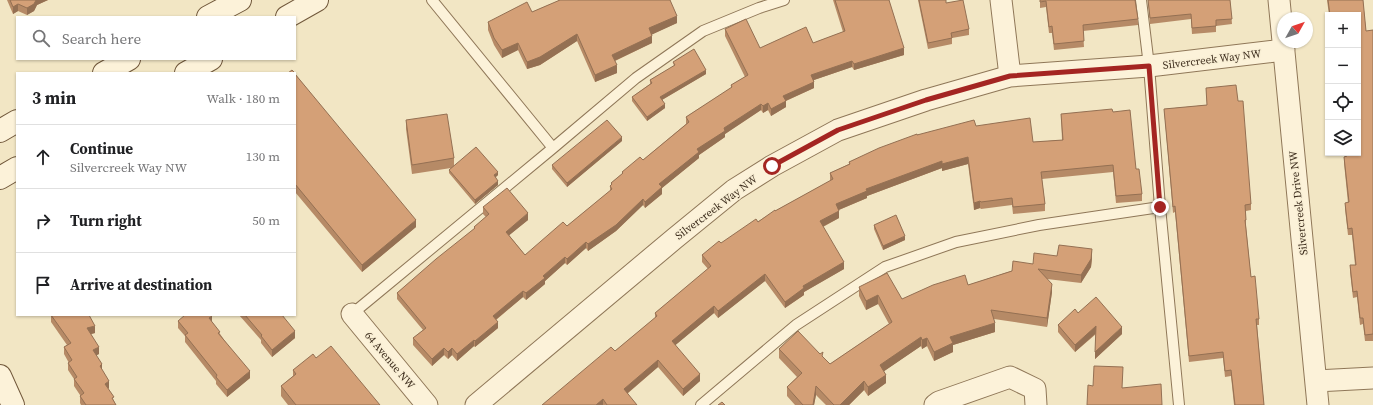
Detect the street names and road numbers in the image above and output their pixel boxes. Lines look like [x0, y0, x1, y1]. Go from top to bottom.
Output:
street label: Silvercreek Way NW [1162, 46, 1263, 73]
street label: Silvercreek Drive NW [1286, 150, 1311, 256]
street label: Silvercreek Way NW [672, 171, 761, 243]
street label: 64 Avenue NW [361, 328, 418, 393]

